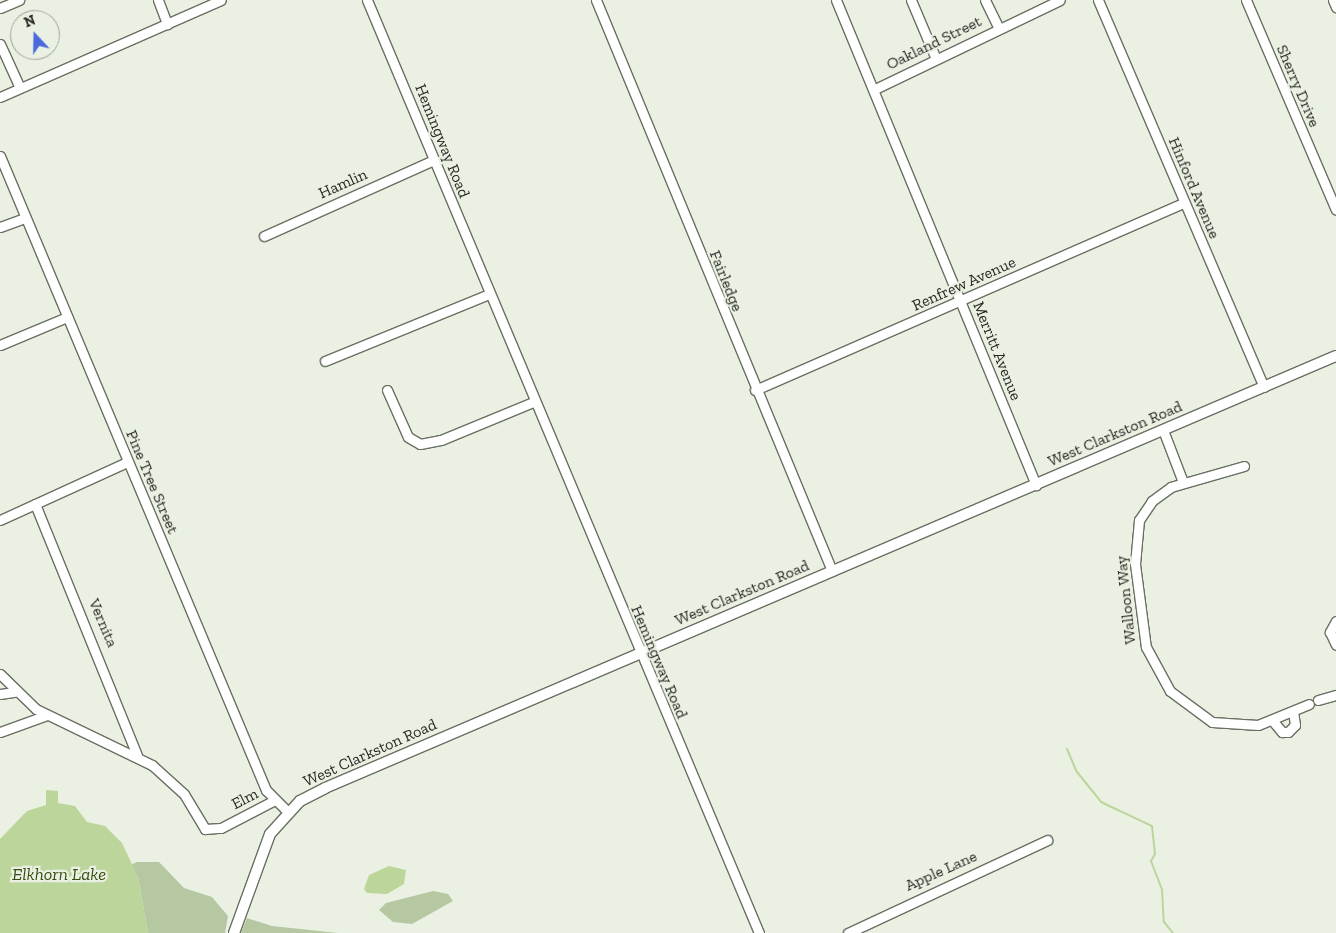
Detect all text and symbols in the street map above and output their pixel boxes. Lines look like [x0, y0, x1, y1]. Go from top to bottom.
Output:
north arrow [10, 10, 60, 60]
text: N [22, 12, 38, 31]
street label: Oakland Street [883, 12, 985, 74]
street label: Sherry Drive [1272, 42, 1324, 130]
street label: Hemingway Road [410, 81, 474, 201]
street label: Hinford Avenue [1164, 134, 1224, 242]
street label: Hamlin [316, 165, 370, 203]
street label: Fairledge [705, 248, 747, 314]
street label: Renfrew Avenue [909, 252, 1019, 316]
street label: Merritt Avenue [968, 299, 1026, 403]
street label: West Clarkston Road [1045, 397, 1185, 471]
street label: Pine Tree Street [121, 427, 183, 537]
street label: Walloon Way [1112, 554, 1140, 646]
street label: West Clarkston Road [672, 556, 812, 630]
street label: Vernita [84, 596, 122, 650]
street label: Hemingway Road [626, 602, 692, 722]
street label: West Clarkston Road [300, 715, 440, 791]
street label: Elm [228, 784, 262, 814]
street label: Apple Lane [902, 847, 980, 895]
water label: Elkhorn Lake [12, 863, 106, 885]

